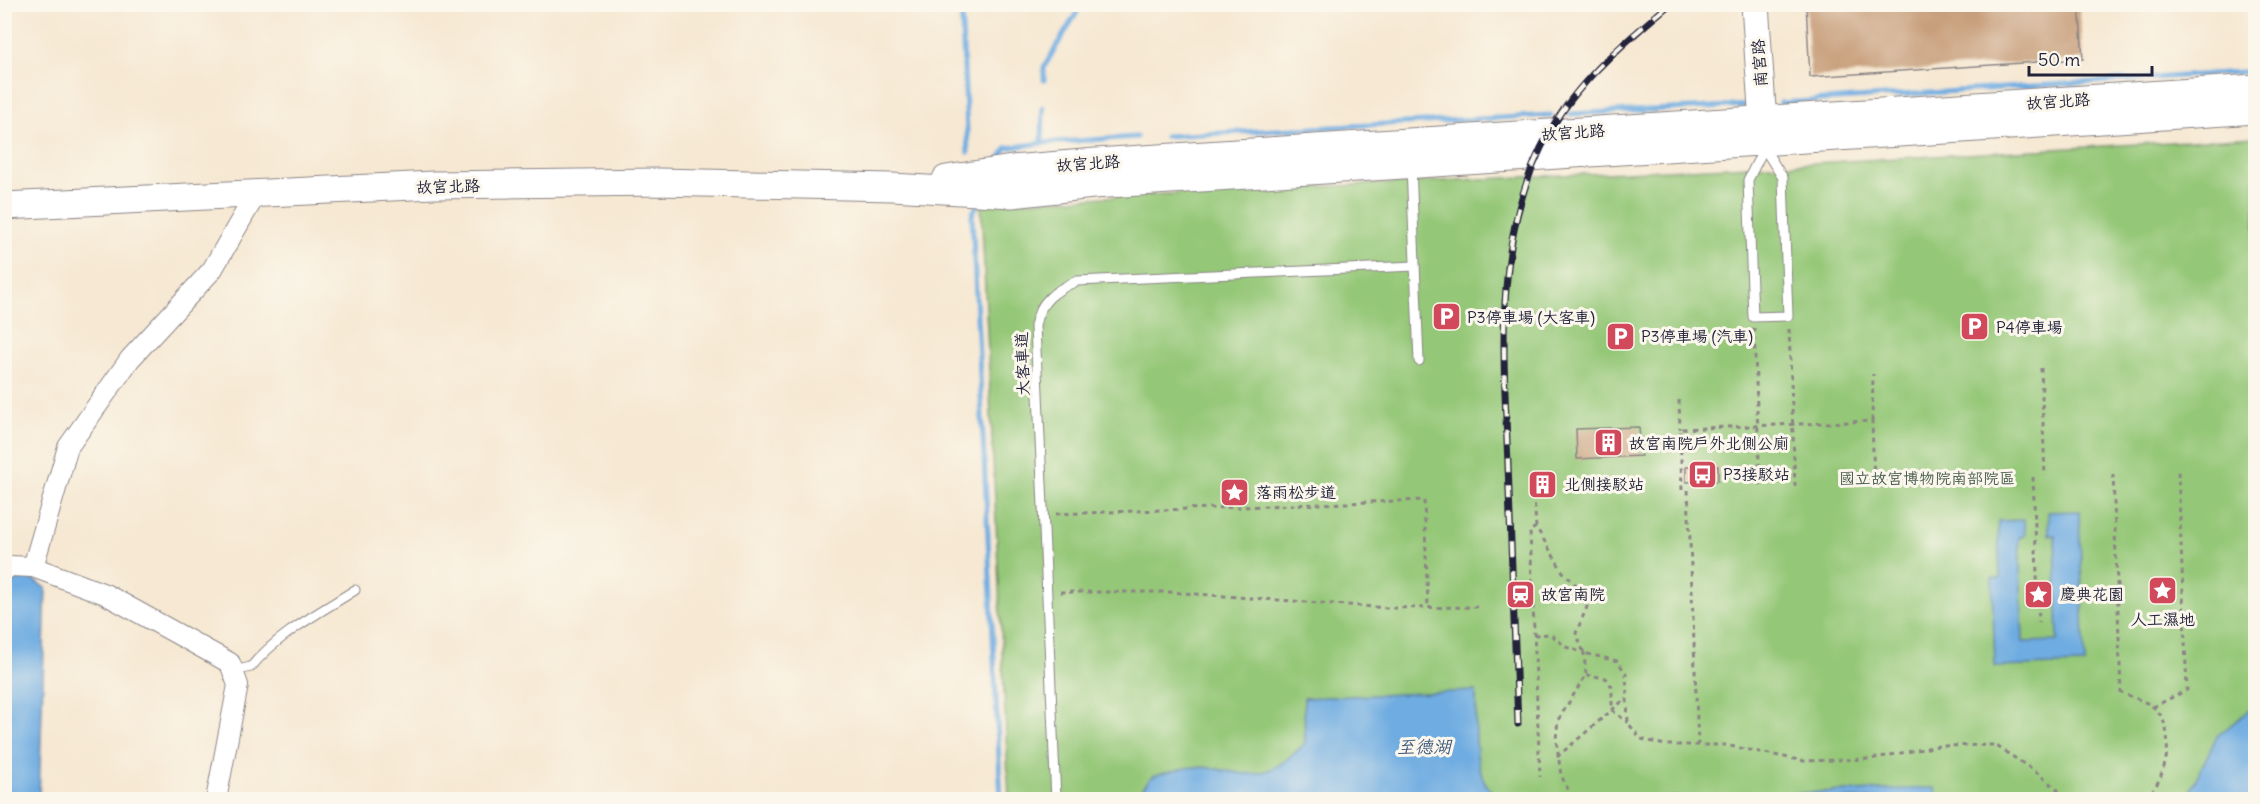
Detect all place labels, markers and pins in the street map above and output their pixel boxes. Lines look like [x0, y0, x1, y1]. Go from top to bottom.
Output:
parking icon: P3停車場 (大客車) [1430, 301, 1462, 333]
place label: P3停車場 (大客車) [1467, 307, 1595, 327]
parking icon: P4停車場 [1959, 311, 1991, 343]
place label: P4停車場 [1996, 317, 2063, 337]
parking icon: P3停車場 (汽車) [1604, 320, 1636, 352]
place label: P3停車場 (汽車) [1641, 326, 1753, 346]
building icon: 故宮南院戶外北側公廁 [1592, 427, 1624, 459]
place label: 故宮南院戶外北側公廁 [1629, 433, 1789, 453]
bus stop icon: P3接駁站 [1686, 458, 1718, 490]
place label: P3接駁站 [1723, 464, 1790, 484]
building icon: 北側接駁站 [1527, 468, 1559, 500]
place label: 北側接駁站 [1564, 474, 1644, 494]
place icon: 落雨松步道 [1219, 476, 1251, 508]
place label: 落雨松步道 [1256, 482, 1336, 502]
place icon: 人工濕地 [2147, 575, 2179, 607]
station icon: 故宮南院 [1504, 578, 1536, 610]
place icon: 慶典花園 [2023, 578, 2055, 610]
place label: 故宮南院 [1541, 584, 1605, 604]
place label: 慶典花園 [2060, 584, 2124, 604]
place label: 人工濕地 [2131, 609, 2195, 629]

